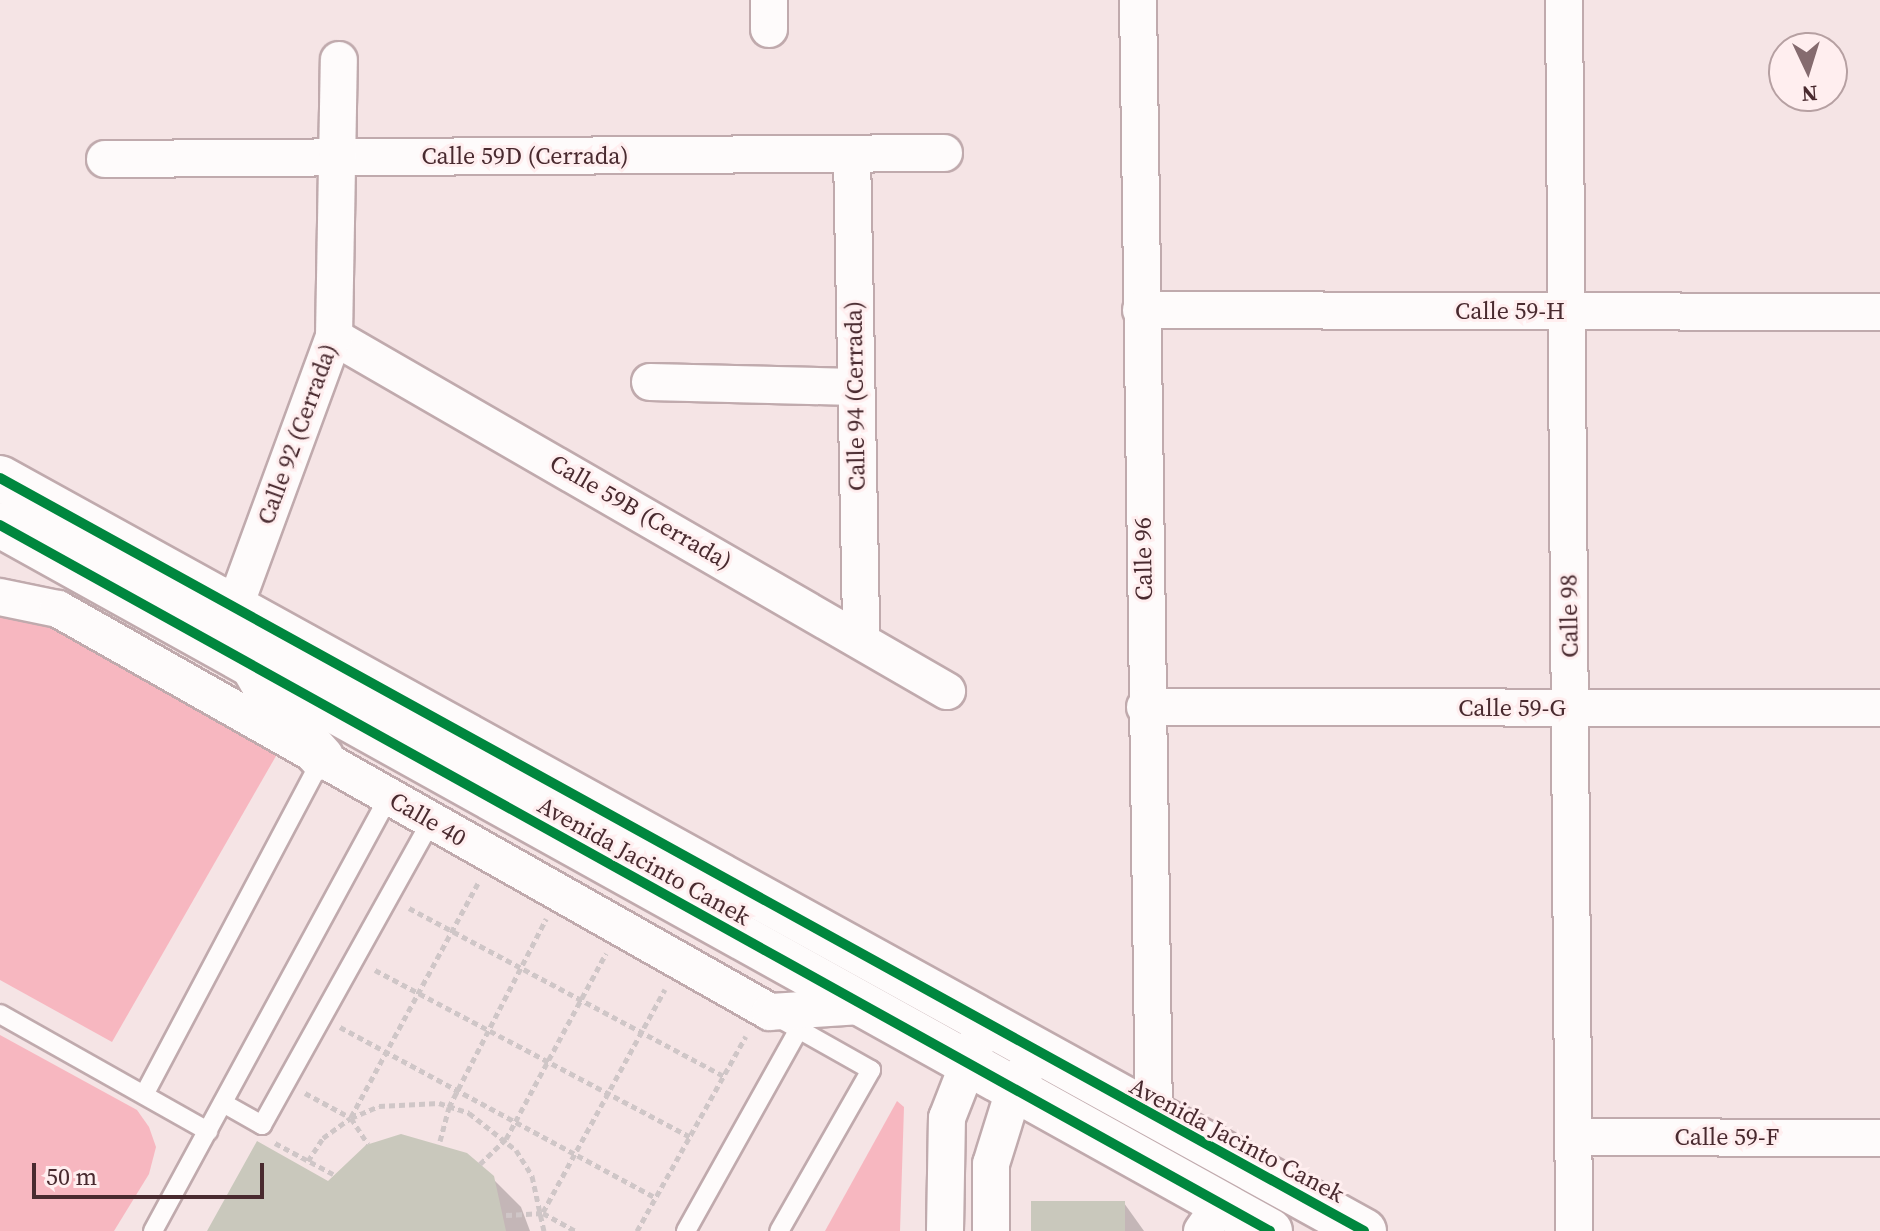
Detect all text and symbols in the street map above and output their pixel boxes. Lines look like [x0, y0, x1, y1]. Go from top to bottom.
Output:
north arrow [1768, 32, 1848, 112]
text: N [1800, 78, 1819, 109]
street label: Calle 59D (Cerrada) [421, 142, 629, 170]
street label: Calle 59-H [1455, 297, 1565, 325]
street label: Calle 94 (Cerrada) [839, 301, 871, 491]
street label: Calle 92 (Cerrada) [251, 340, 343, 528]
street label: Calle 59B (Cerrada) [545, 448, 737, 576]
street label: Calle 96 [1128, 517, 1158, 601]
street label: Calle 98 [1554, 574, 1584, 658]
street label: Calle 59-G [1458, 694, 1566, 722]
street label: Calle 40 [385, 786, 471, 852]
street label: Avenida Jacinto Canek [533, 791, 755, 931]
street label: Avenida Jacinto Canek [1125, 1071, 1349, 1209]
street label: Calle 59-F [1675, 1123, 1779, 1151]
scale bar [36, 1147, 268, 1197]
text: 50 m [46, 1160, 97, 1193]

